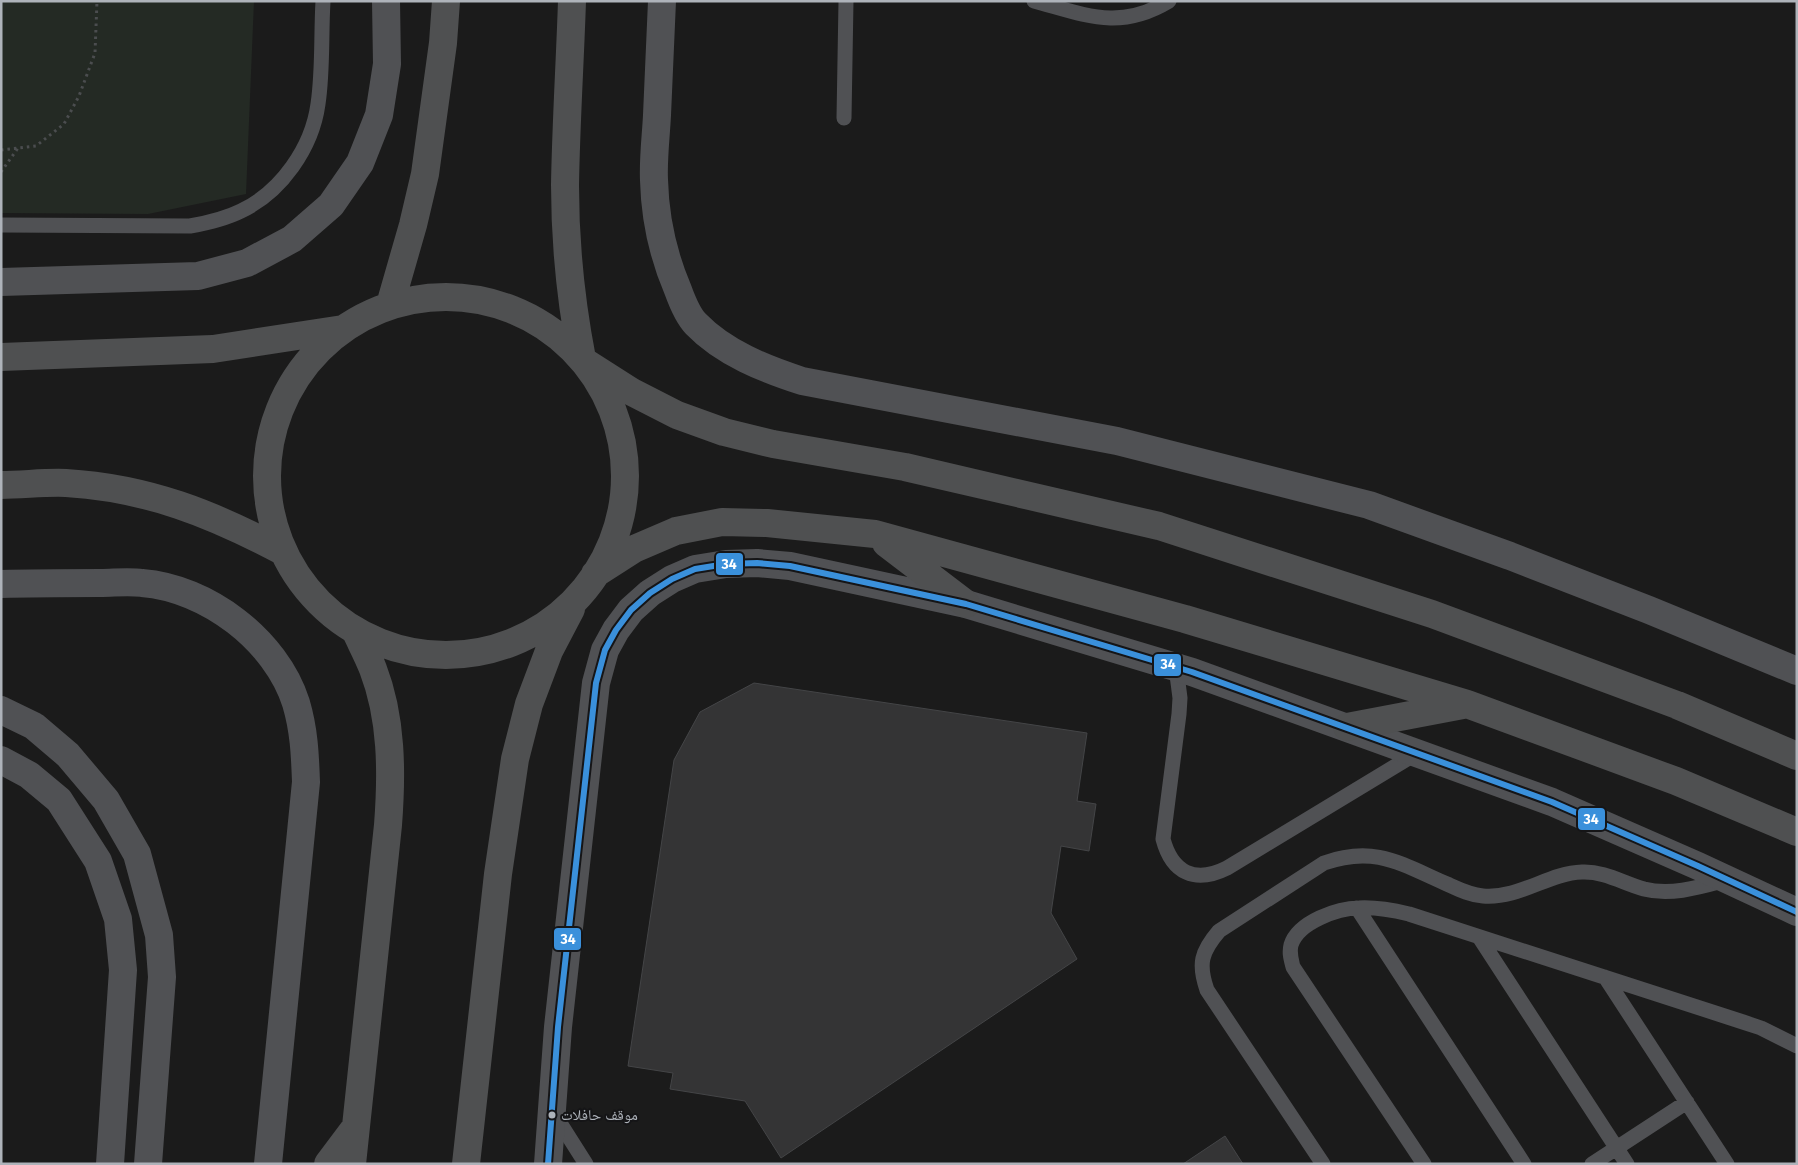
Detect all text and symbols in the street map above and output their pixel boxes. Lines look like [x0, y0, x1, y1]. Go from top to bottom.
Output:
line badge: 34 [715, 552, 744, 576]
text: 34 [720, 556, 737, 573]
line badge: 34 [1153, 653, 1182, 677]
text: 34 [1159, 656, 1176, 673]
line badge: 34 [1577, 807, 1606, 831]
text: 34 [1582, 811, 1599, 828]
line badge: 34 [553, 927, 582, 951]
text: 34 [559, 931, 576, 948]
place label: موقف حافلات [561, 1106, 638, 1124]
marker: موقف حافلات [547, 1110, 557, 1120]

